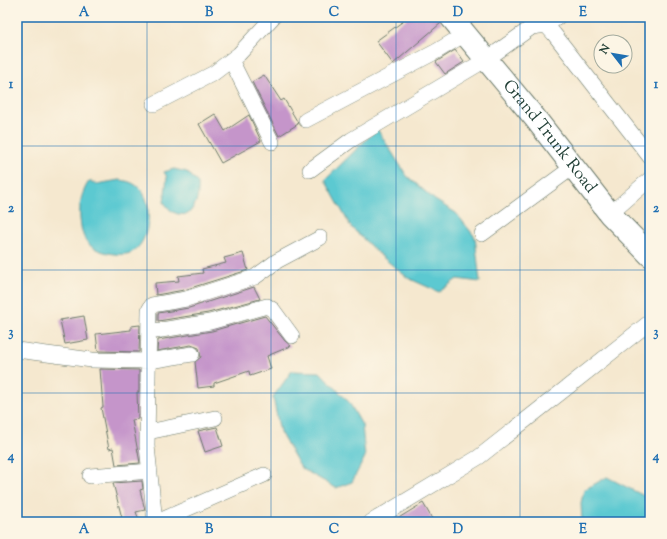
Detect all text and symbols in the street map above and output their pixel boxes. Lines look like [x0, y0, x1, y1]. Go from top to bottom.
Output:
text: A [79, 4, 90, 22]
text: B [205, 4, 214, 22]
text: C [329, 4, 339, 22]
text: D [453, 4, 463, 22]
text: E [579, 4, 587, 22]
north arrow [593, 34, 633, 74]
text: N [596, 41, 615, 58]
street label: Grand Trunk Road [496, 75, 602, 199]
text: 1 [9, 76, 14, 94]
text: 1 [654, 76, 659, 94]
text: 2 [8, 200, 15, 218]
text: 2 [653, 200, 660, 218]
text: 3 [8, 324, 14, 342]
text: 3 [653, 324, 659, 342]
text: 4 [7, 448, 15, 466]
text: 4 [652, 448, 660, 466]
text: A [79, 521, 90, 539]
text: B [205, 521, 214, 539]
text: C [329, 521, 339, 539]
text: D [453, 521, 463, 539]
text: E [579, 521, 587, 539]

